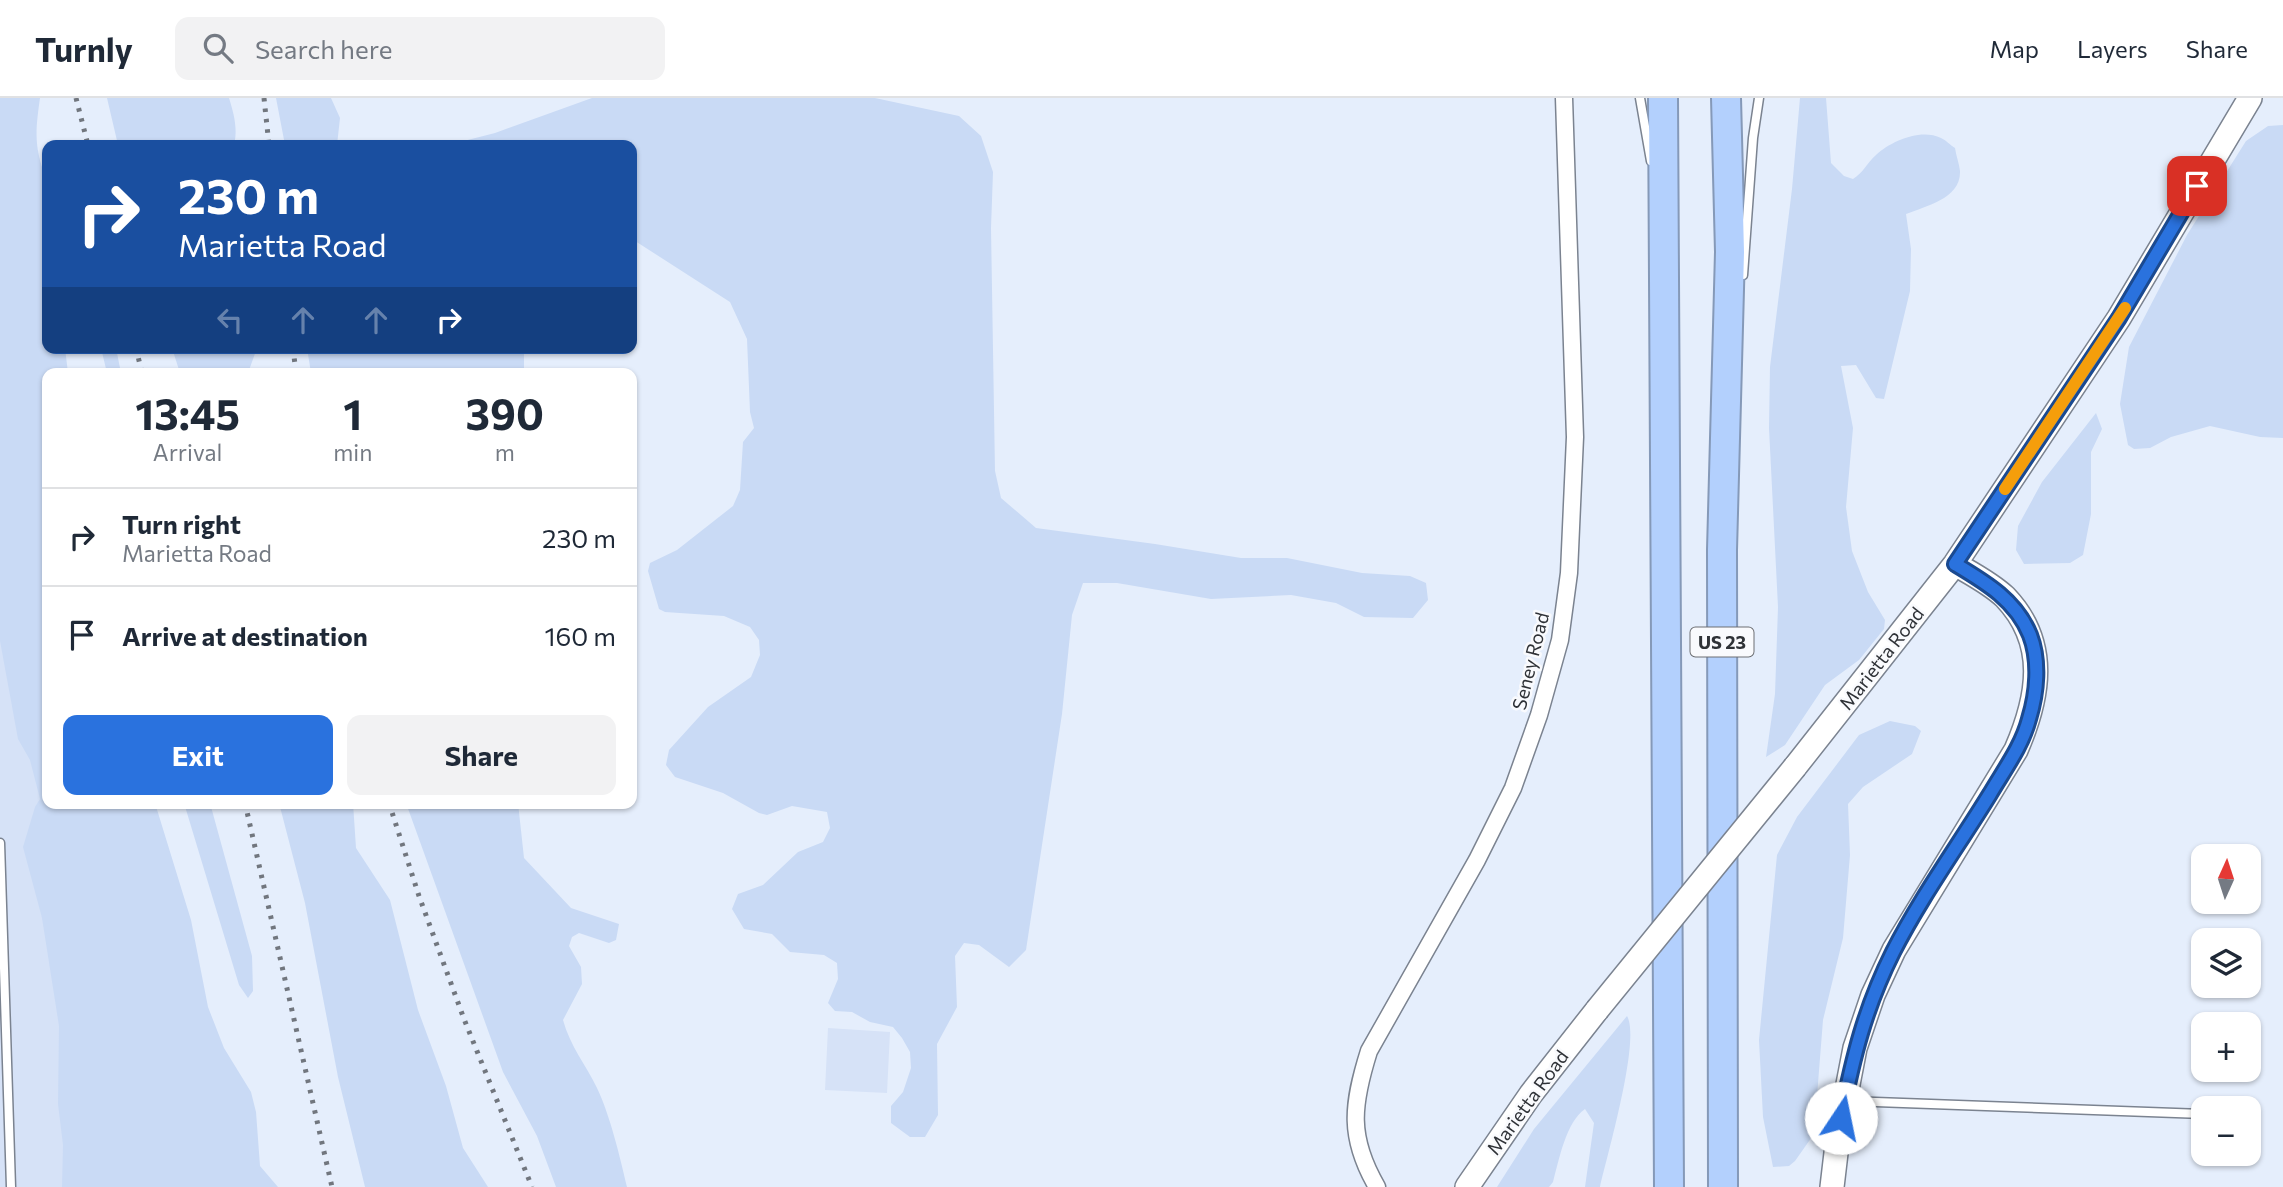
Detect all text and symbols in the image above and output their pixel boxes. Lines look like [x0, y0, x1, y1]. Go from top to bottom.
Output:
search box [175, 17, 665, 80]
text: Turnly [35, 28, 133, 69]
icon: search [199, 29, 237, 67]
text: Search here [255, 33, 392, 64]
text: Map [1990, 34, 2039, 63]
text: Layers [2077, 34, 2148, 63]
text: Share [2186, 34, 2248, 63]
pin [2167, 156, 2227, 216]
text: 230 m [178, 164, 319, 224]
icon: arrive [2178, 167, 2216, 205]
icon: right [63, 168, 154, 259]
text: Marietta Road [178, 224, 387, 264]
icon: left [211, 301, 249, 339]
icon: ahead [284, 301, 322, 339]
icon: ahead [357, 301, 395, 339]
icon: right [430, 301, 468, 339]
text: 13:45 [135, 387, 240, 439]
text: 1 [343, 387, 362, 439]
text: 390 [466, 387, 544, 439]
text: Arrival [153, 438, 222, 466]
text: min [333, 438, 372, 466]
text: m [495, 438, 515, 466]
text: Turn right [122, 508, 241, 539]
icon: right [63, 518, 101, 556]
text: 230 m [542, 522, 616, 553]
text: Marietta Road [122, 539, 272, 567]
street label: Marietta Road [1834, 602, 1928, 714]
street label: Seney Road [1507, 610, 1553, 712]
icon: arrive [63, 616, 101, 654]
text: Arrive at destination [122, 620, 368, 651]
text: 160 m [544, 620, 616, 651]
road number: US 23 [1690, 628, 1754, 656]
button: Exit [63, 715, 333, 795]
button: Share [347, 715, 616, 795]
north arrow [2191, 844, 2261, 914]
map controls [2191, 844, 2261, 1166]
button: layers [2191, 928, 2261, 998]
button: + [2191, 1012, 2261, 1082]
street label: Marietta Road [1481, 1045, 1573, 1159]
position arrow [1804, 1081, 1878, 1155]
button: − [2191, 1096, 2261, 1166]

